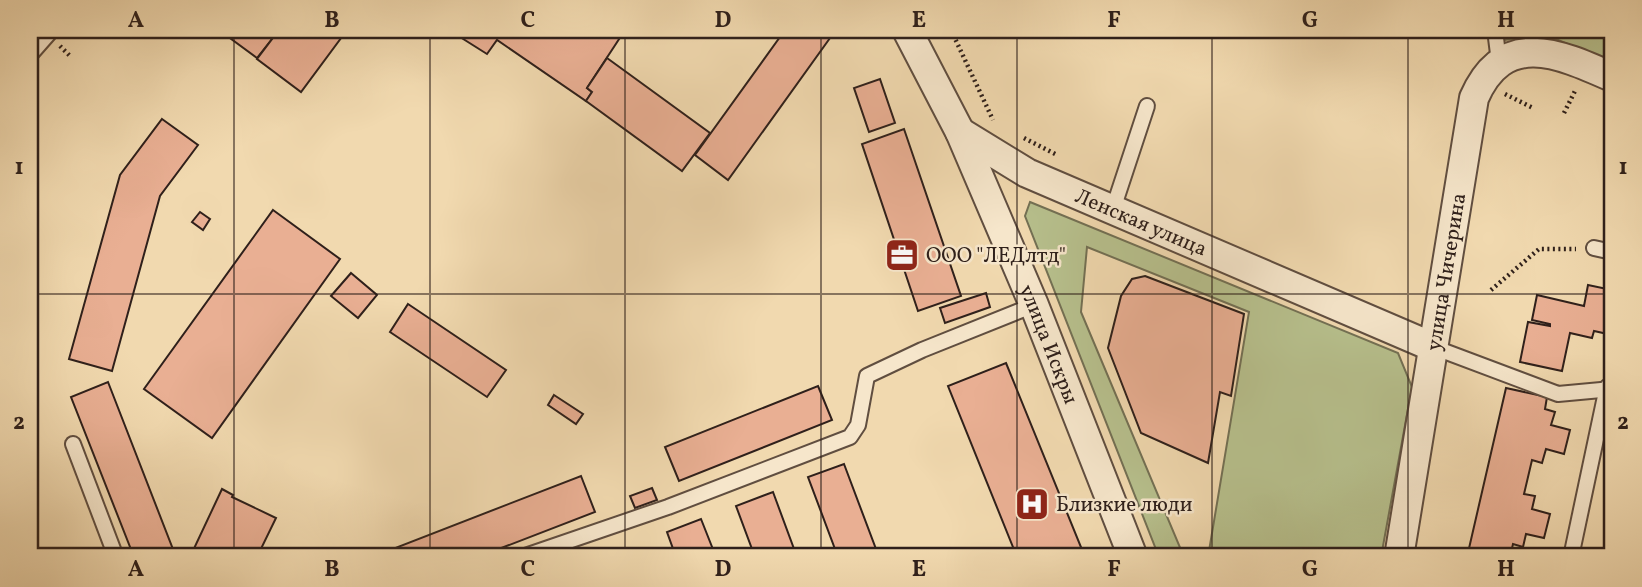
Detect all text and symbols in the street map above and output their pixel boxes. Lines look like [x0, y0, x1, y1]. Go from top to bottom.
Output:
text: A [128, 5, 144, 37]
text: B [324, 5, 340, 37]
text: C [521, 5, 535, 37]
text: D [715, 5, 732, 37]
text: E [912, 5, 926, 37]
text: F [1107, 5, 1121, 37]
text: G [1302, 5, 1318, 37]
text: H [1497, 5, 1515, 37]
text: 1 [14, 152, 24, 184]
text: 1 [1618, 152, 1628, 184]
street label: Ленская улица [1070, 182, 1211, 265]
street label: улица Чичерина [1420, 191, 1474, 353]
office icon: ООО "ЛЕДлтд" [883, 236, 921, 274]
place label: ООО "ЛЕДлтд" [926, 242, 1066, 271]
street label: улица Искры [1011, 280, 1085, 409]
text: 2 [13, 407, 25, 439]
text: 2 [1617, 407, 1629, 439]
hospital icon: Близкие люди [1013, 485, 1051, 523]
place label: Близкие люди [1056, 491, 1193, 520]
text: A [128, 554, 144, 586]
text: B [324, 554, 340, 586]
text: C [521, 554, 535, 586]
text: D [715, 554, 732, 586]
text: E [912, 554, 926, 586]
text: F [1107, 554, 1121, 586]
text: G [1302, 554, 1318, 586]
text: H [1497, 554, 1515, 586]

